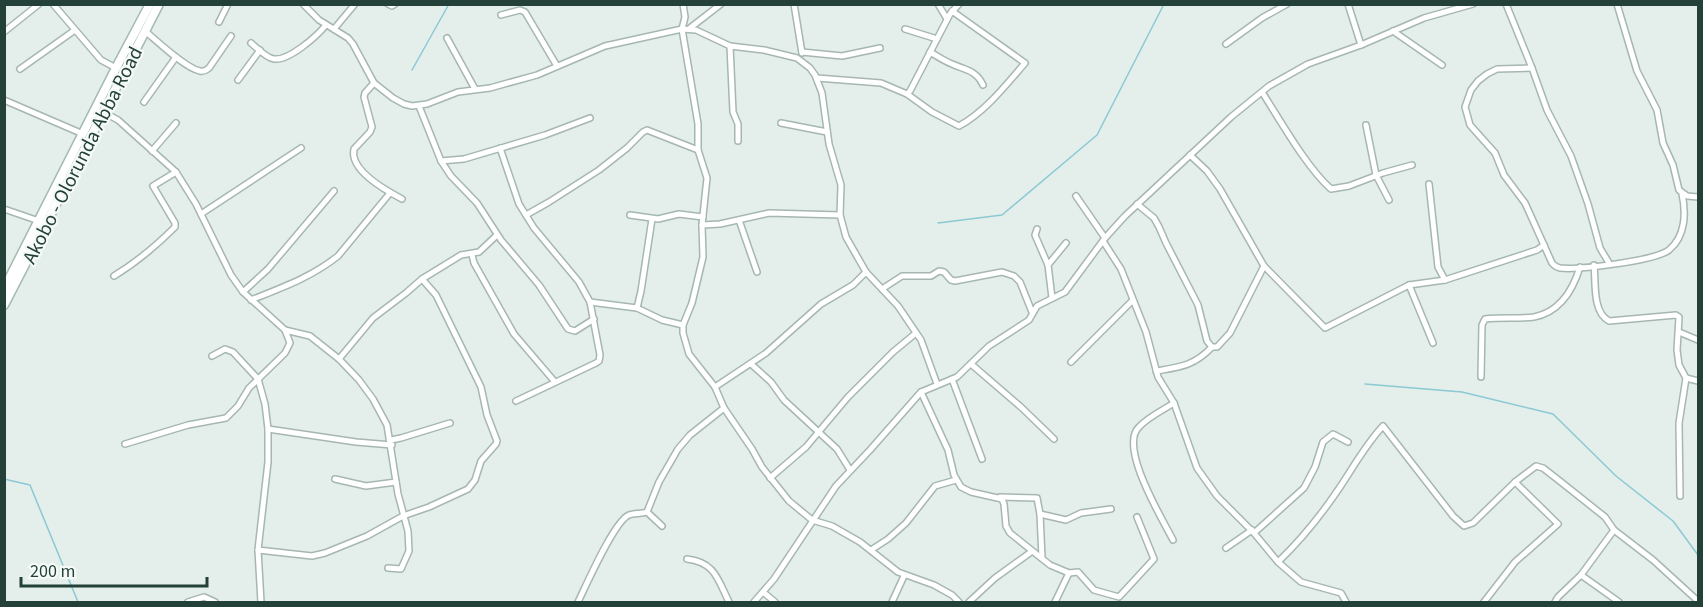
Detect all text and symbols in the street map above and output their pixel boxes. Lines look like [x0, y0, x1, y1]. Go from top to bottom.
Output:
street label: Akobo - Olorunda Abba Road [16, 42, 150, 269]
scale bar [21, 550, 207, 588]
text: 200 m [30, 559, 75, 584]

